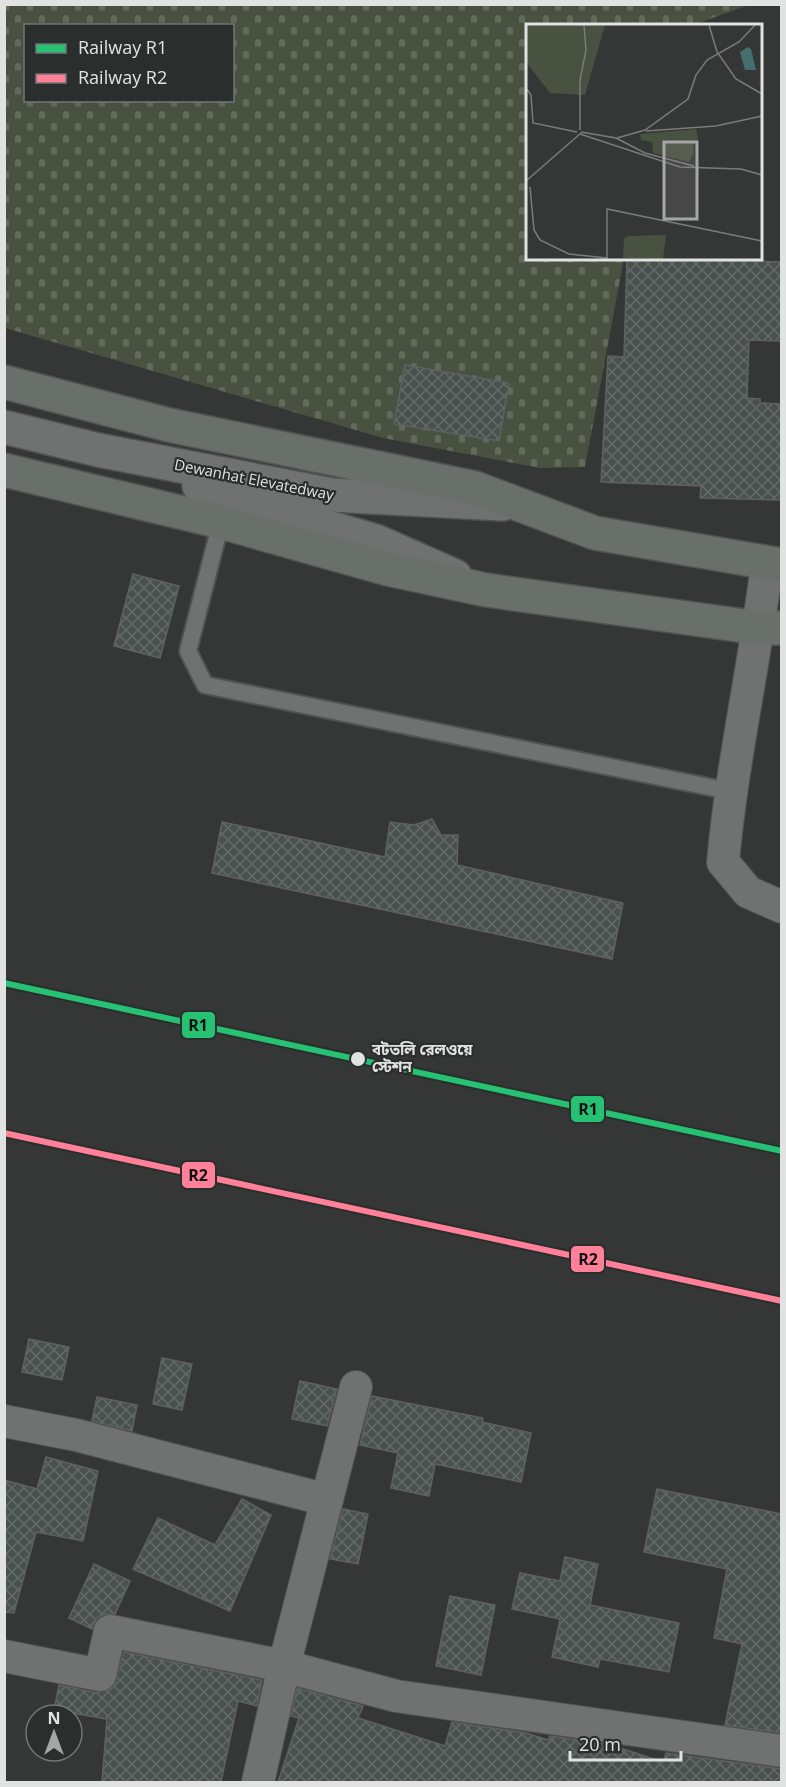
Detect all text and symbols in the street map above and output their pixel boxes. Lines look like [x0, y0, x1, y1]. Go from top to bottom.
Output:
legend [24, 24, 234, 102]
inset map [526, 24, 762, 260]
text: Railway R1 [78, 35, 167, 59]
text: Railway R2 [78, 65, 167, 89]
street label: Dewanhat Elevatedway [173, 454, 336, 504]
line badge: R1 [181, 1011, 216, 1039]
text: R1 [188, 1014, 208, 1036]
place label: বটতলি রেলওয়ে স্টেশন [371, 1039, 473, 1076]
marker: বটতলি রেলওয়ে স্টেশন [349, 1050, 367, 1068]
line badge: R1 [570, 1095, 605, 1123]
text: R1 [578, 1098, 598, 1120]
line badge: R2 [181, 1161, 216, 1189]
text: R2 [188, 1164, 208, 1186]
line badge: R2 [570, 1245, 605, 1273]
text: R2 [578, 1248, 598, 1270]
north arrow [24, 1703, 84, 1763]
text: N [47, 1707, 61, 1729]
scale bar [570, 1724, 681, 1762]
text: 20 m [579, 1732, 621, 1756]

